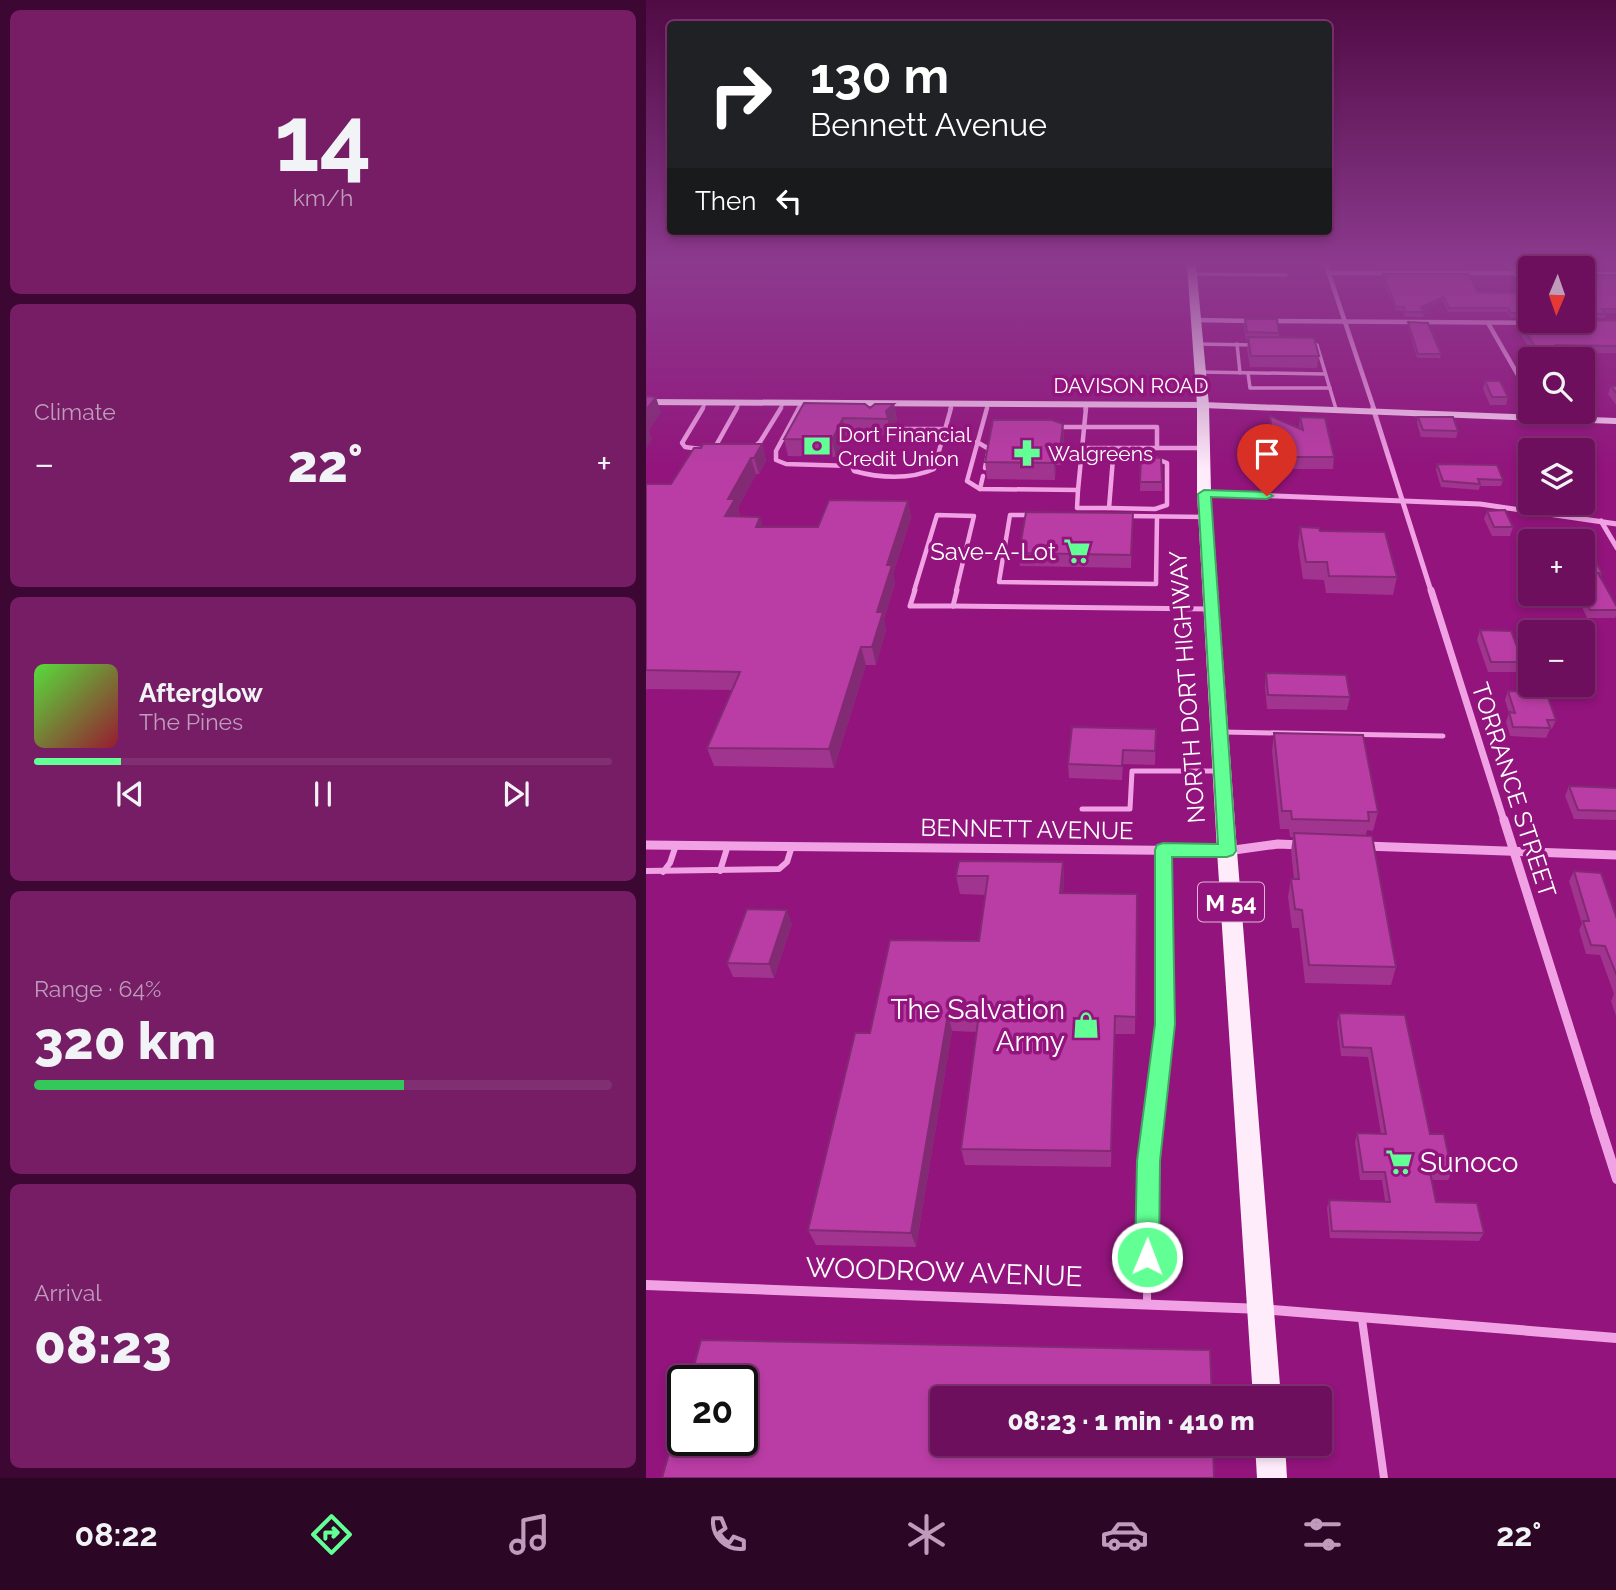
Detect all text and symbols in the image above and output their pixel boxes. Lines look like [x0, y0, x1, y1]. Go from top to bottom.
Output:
text: 130 m [810, 47, 949, 104]
icon: right [695, 49, 786, 140]
text: 14 [275, 85, 371, 192]
text: Bennett Avenue [810, 106, 1047, 143]
icon: left [770, 182, 808, 220]
text: km/h [293, 184, 353, 211]
text: Then [695, 186, 756, 216]
north arrow [1518, 256, 1594, 332]
map controls [1518, 256, 1595, 697]
button: search [1518, 347, 1595, 424]
street label: DAVISON ROAD [1053, 373, 1209, 398]
text: Climate [34, 398, 116, 425]
place label: Dort Financial Credit Union [838, 422, 972, 471]
pin [1237, 424, 1297, 496]
bank icon: Dort Financial Credit Union [802, 431, 832, 461]
text: 22° [288, 433, 363, 494]
icon: arrive [1248, 435, 1286, 473]
pharmacy icon: Walgreens [1012, 438, 1042, 468]
button: layers [1518, 438, 1595, 515]
text: − [34, 441, 54, 486]
text: + [596, 441, 612, 486]
place label: Walgreens [1048, 441, 1153, 466]
button: + [1518, 529, 1595, 606]
supermarket icon: Save-A-Lot [1062, 536, 1092, 566]
place label: Save-A-Lot [930, 537, 1056, 566]
street label: NORTH DORT HIGHWAY [1163, 549, 1211, 824]
button: − [1518, 620, 1595, 697]
text: Afterglow [139, 678, 263, 708]
street label: TORRANCE STREET [1466, 679, 1563, 901]
text: The Pines [139, 708, 243, 735]
icon: previous [111, 775, 149, 813]
icon: pause [304, 775, 342, 813]
icon: next [497, 775, 535, 813]
street label: BENNETT AVENUE [920, 813, 1134, 845]
road number: M 54 [1198, 882, 1264, 922]
text: Range · 64% [34, 975, 161, 1002]
place label: The Salvation Army [890, 993, 1065, 1058]
text: 320 km [34, 1010, 216, 1071]
shop icon: The Salvation Army [1071, 1010, 1101, 1040]
place label: Sunoco [1420, 1146, 1519, 1179]
supermarket icon: Sunoco [1384, 1147, 1414, 1177]
position arrow [1110, 1220, 1184, 1294]
street label: WOODROW AVENUE [805, 1251, 1083, 1293]
text: Arrival [34, 1279, 101, 1306]
text: 08:23 [34, 1314, 172, 1375]
speed limit sign: 20 [667, 1365, 758, 1456]
text: 08:23 · 1 min · 410 m [1007, 1406, 1255, 1436]
icon: directions [307, 1510, 356, 1559]
icon: music [505, 1510, 554, 1559]
icon: phone [703, 1510, 752, 1559]
icon: climate [902, 1510, 951, 1559]
icon: car [1100, 1510, 1149, 1559]
icon: filters [1298, 1510, 1347, 1559]
text: 08:22 [75, 1516, 158, 1553]
text: 22° [1496, 1516, 1541, 1553]

